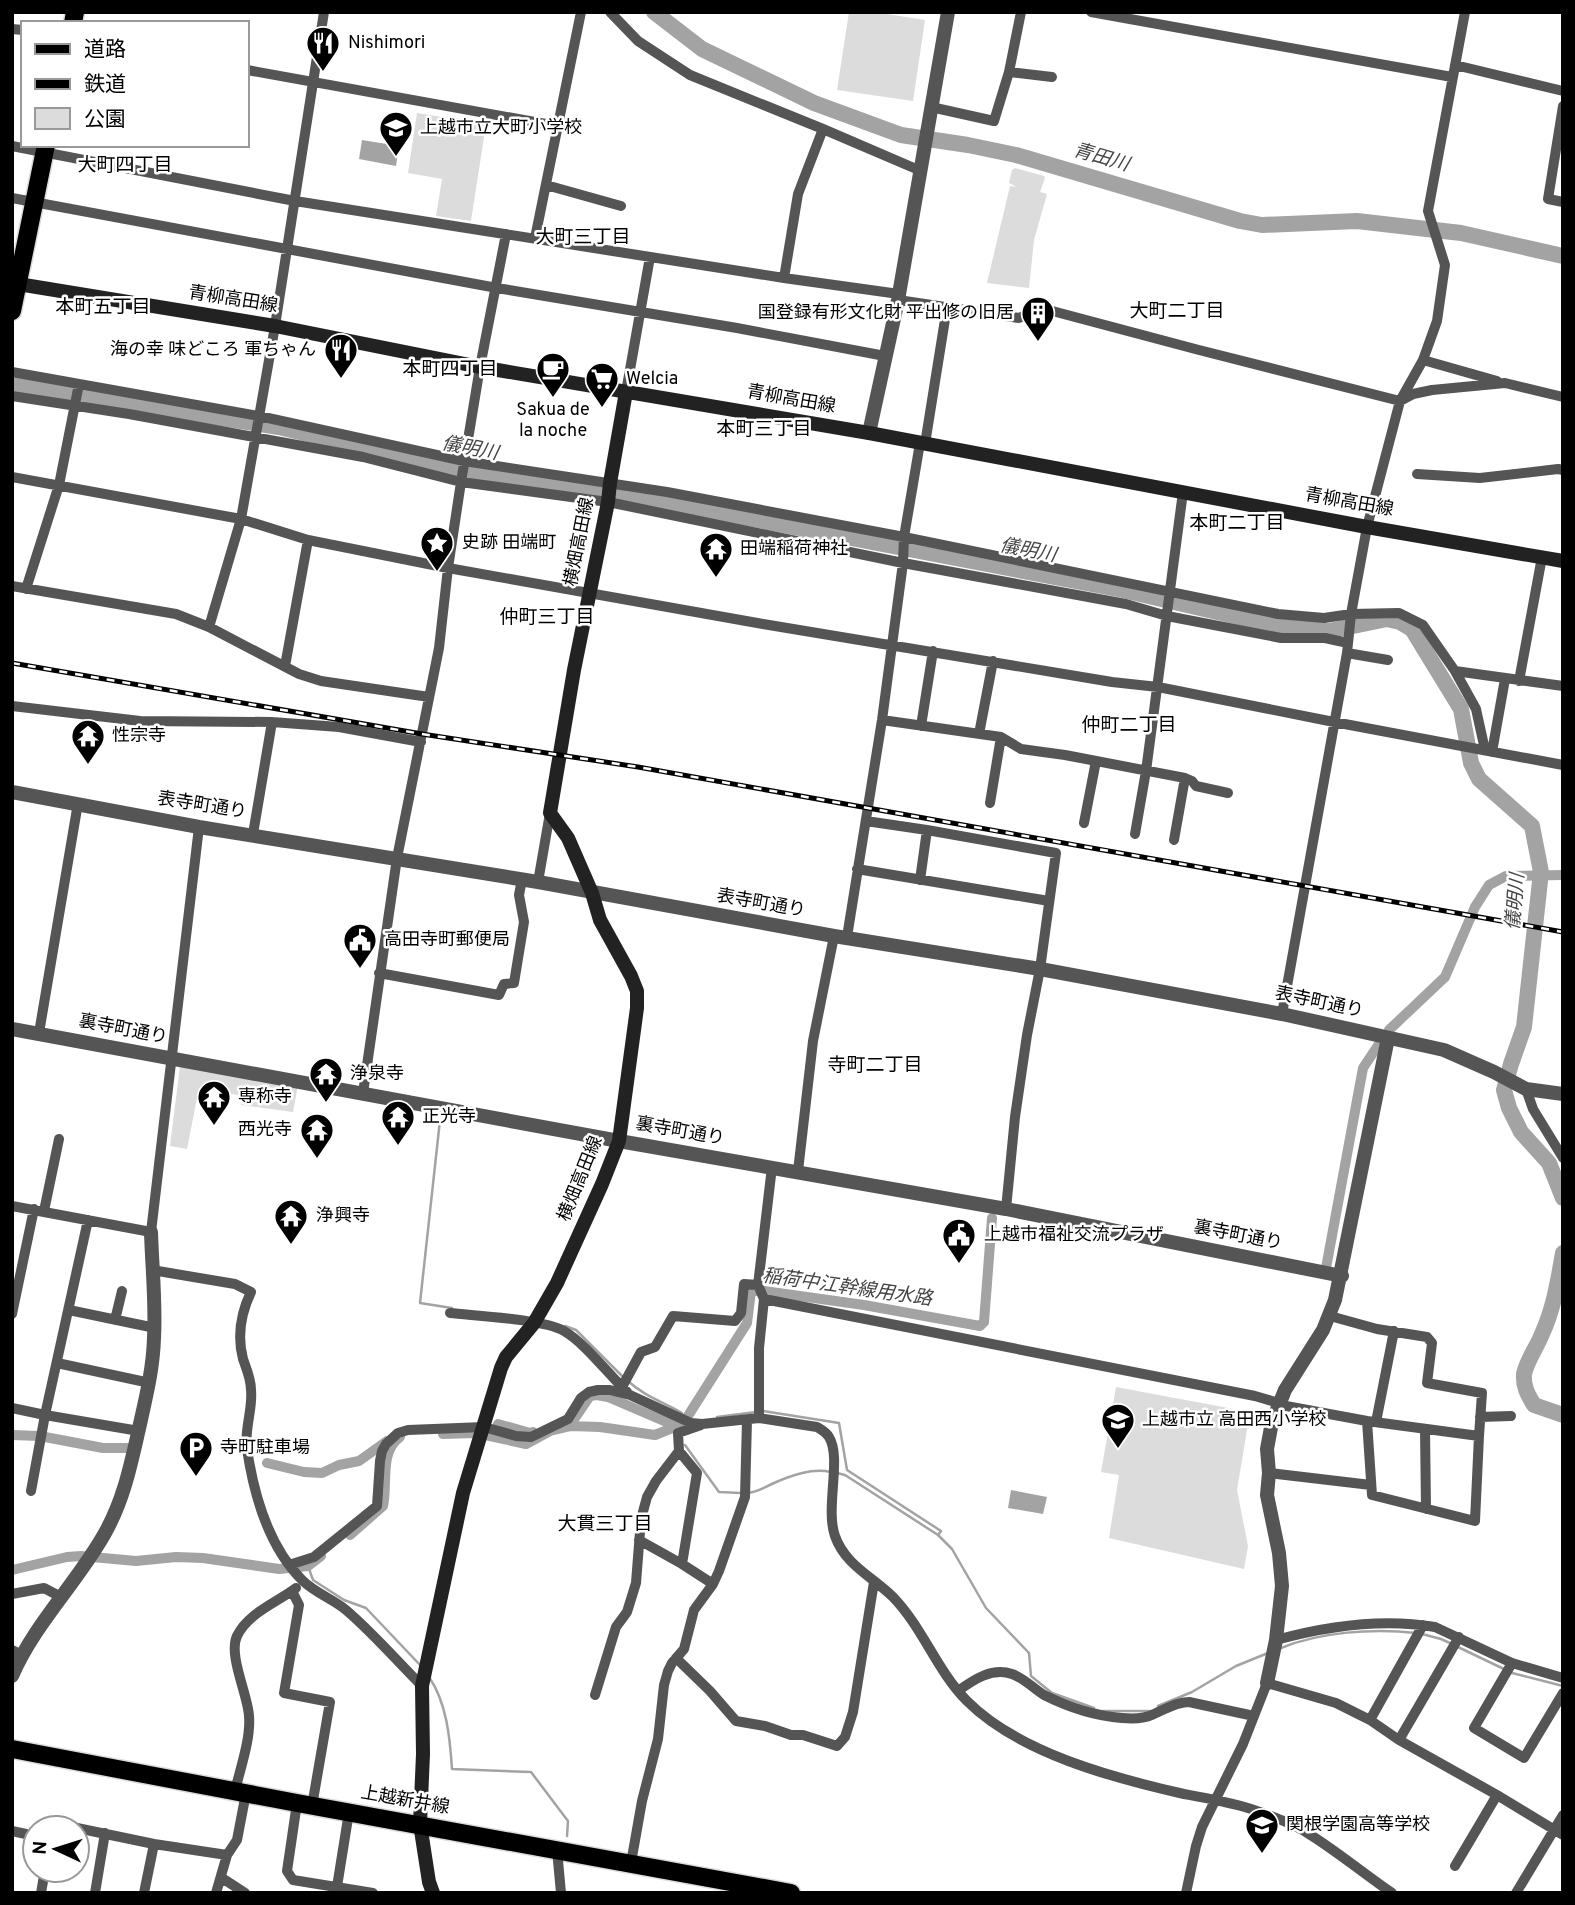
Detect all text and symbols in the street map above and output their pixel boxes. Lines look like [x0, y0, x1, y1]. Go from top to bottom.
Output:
legend [21, 21, 248, 147]
restaurant icon: Nishimori [304, 24, 342, 73]
place label: Nishimori [348, 32, 425, 55]
text: 道路 [84, 37, 126, 64]
text: 鉄道 [84, 72, 126, 99]
text: 公園 [84, 107, 126, 134]
school or university icon: 上越市立大町小学校 [377, 109, 415, 158]
place label: 上越市立大町小学校 [420, 117, 582, 140]
water label: 青田川 [1070, 139, 1134, 178]
district label: 大町四丁目 [77, 154, 173, 178]
district label: 大町三丁目 [535, 226, 631, 250]
street label: 青柳高田線 [187, 282, 279, 318]
building icon: 国登録有形文化財 平出修の旧居 [1019, 294, 1057, 343]
district label: 本町五丁目 [55, 296, 151, 320]
district label: 大町二丁目 [1129, 300, 1225, 324]
place label: 国登録有形文化財 平出修の旧居 [758, 302, 1014, 325]
restaurant icon: 海の幸 味どころ 軍ちゃん [322, 331, 360, 380]
place label: 海の幸 味どころ 軍ちゃん [110, 339, 316, 362]
cafe icon: Sakua de la noche [534, 350, 572, 399]
district label: 本町四丁目 [402, 358, 498, 382]
supermarket icon: Welcia [583, 360, 621, 409]
place label: Welcia [626, 368, 678, 391]
street label: 青柳高田線 [745, 381, 837, 419]
place label: Sakua de la noche [516, 399, 590, 443]
district label: 本町三丁目 [716, 418, 812, 442]
water label: 儀明川 [440, 432, 502, 467]
street label: 青柳高田線 [1303, 484, 1395, 522]
street label: 横畑高田線 [560, 496, 600, 588]
district label: 本町二丁目 [1189, 512, 1285, 536]
place icon: 史跡 田端町 [418, 524, 456, 573]
temple icon: 田端稲荷神社 [697, 530, 735, 579]
place label: 史跡 田端町 [462, 532, 556, 555]
water label: 儀明川 [998, 534, 1060, 569]
place label: 田端稲荷神社 [740, 538, 848, 561]
district label: 仲町三丁目 [499, 606, 595, 630]
district label: 仲町二丁目 [1081, 714, 1177, 738]
temple icon: 性宗寺 [69, 717, 107, 766]
place label: 性宗寺 [112, 725, 166, 748]
street label: 表寺町通り [156, 788, 248, 824]
water label: 儀明川 [1502, 871, 1531, 931]
street label: 表寺町通り [715, 885, 807, 923]
public building icon: 高田寺町郵便局 [341, 921, 379, 970]
place label: 高田寺町郵便局 [384, 929, 510, 952]
street label: 表寺町通り [1273, 982, 1365, 1024]
street label: 裏寺町通り [77, 1010, 169, 1050]
district label: 寺町二丁目 [827, 1054, 923, 1078]
temple icon: 浄泉寺 [307, 1055, 345, 1104]
place label: 浄泉寺 [350, 1063, 404, 1086]
temple icon: 専称寺 [195, 1078, 233, 1127]
place label: 専称寺 [238, 1086, 292, 1109]
temple icon: 正光寺 [379, 1098, 417, 1147]
place label: 正光寺 [422, 1106, 476, 1129]
temple icon: 西光寺 [298, 1111, 336, 1160]
street label: 裏寺町通り [634, 1113, 726, 1151]
place label: 西光寺 [238, 1119, 292, 1142]
street label: 横畑高田線 [553, 1133, 609, 1225]
temple icon: 浄興寺 [272, 1197, 310, 1246]
place label: 浄興寺 [316, 1205, 370, 1228]
public building icon: 上越市福祉交流プラザ [940, 1216, 978, 1265]
street label: 裏寺町通り [1192, 1216, 1284, 1256]
place label: 上越市福祉交流プラザ [984, 1224, 1164, 1247]
water label: 稲荷中江幹線用水路 [761, 1264, 935, 1312]
school or university icon: 上越市立 高田西小学校 [1099, 1401, 1137, 1450]
place label: 上越市立 高田西小学校 [1142, 1409, 1326, 1432]
parking icon: 寺町駐車場 [177, 1429, 215, 1478]
place label: 寺町駐車場 [220, 1437, 310, 1460]
district label: 大貫三丁目 [557, 1513, 653, 1537]
street label: 上越新井線 [359, 1782, 451, 1820]
school or university icon: 関根学園高等学校 [1243, 1806, 1281, 1855]
north arrow [21, 1814, 91, 1884]
place label: 関根学園高等学校 [1286, 1814, 1430, 1837]
text: N [29, 1840, 53, 1856]

